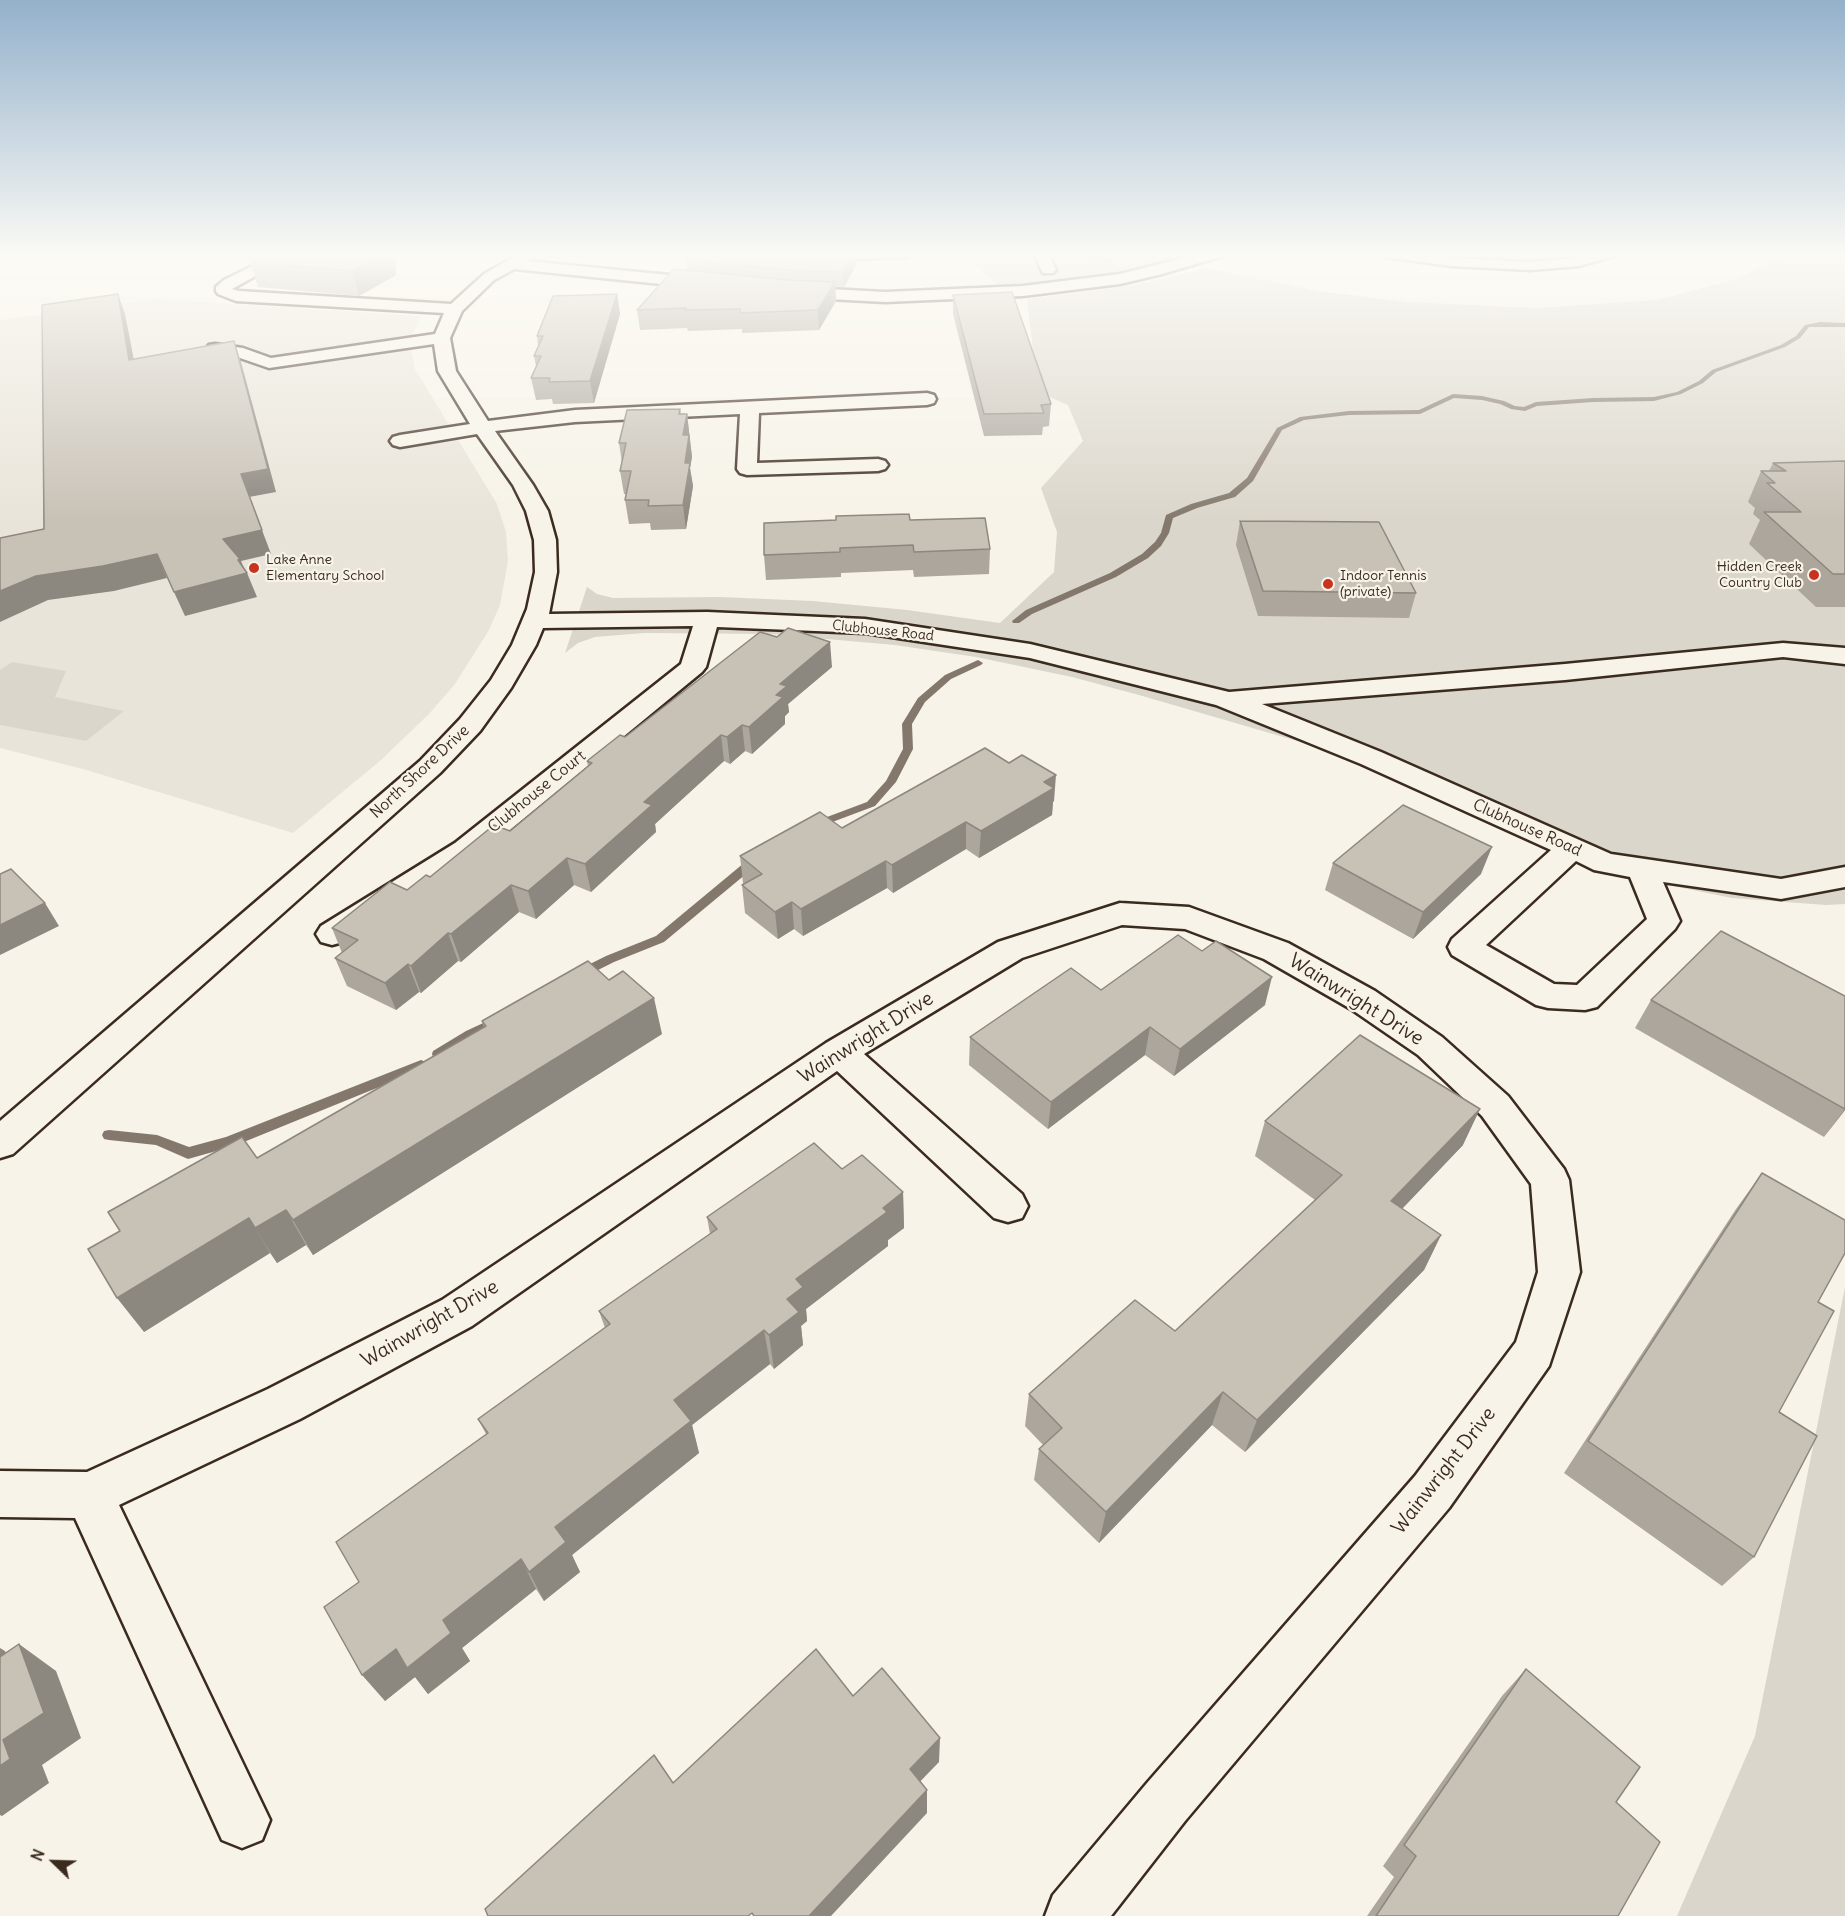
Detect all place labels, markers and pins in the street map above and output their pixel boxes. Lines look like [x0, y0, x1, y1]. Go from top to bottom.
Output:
place label: Lake Anne Elementary School [266, 552, 384, 584]
place label: Hidden Creek Country Club [1717, 559, 1802, 592]
marker: Lake Anne Elementary School [247, 561, 261, 575]
place label: Indoor Tennis (private) [1340, 568, 1427, 600]
marker: Hidden Creek Country Club [1807, 568, 1821, 582]
marker: Indoor Tennis (private) [1321, 577, 1335, 591]

